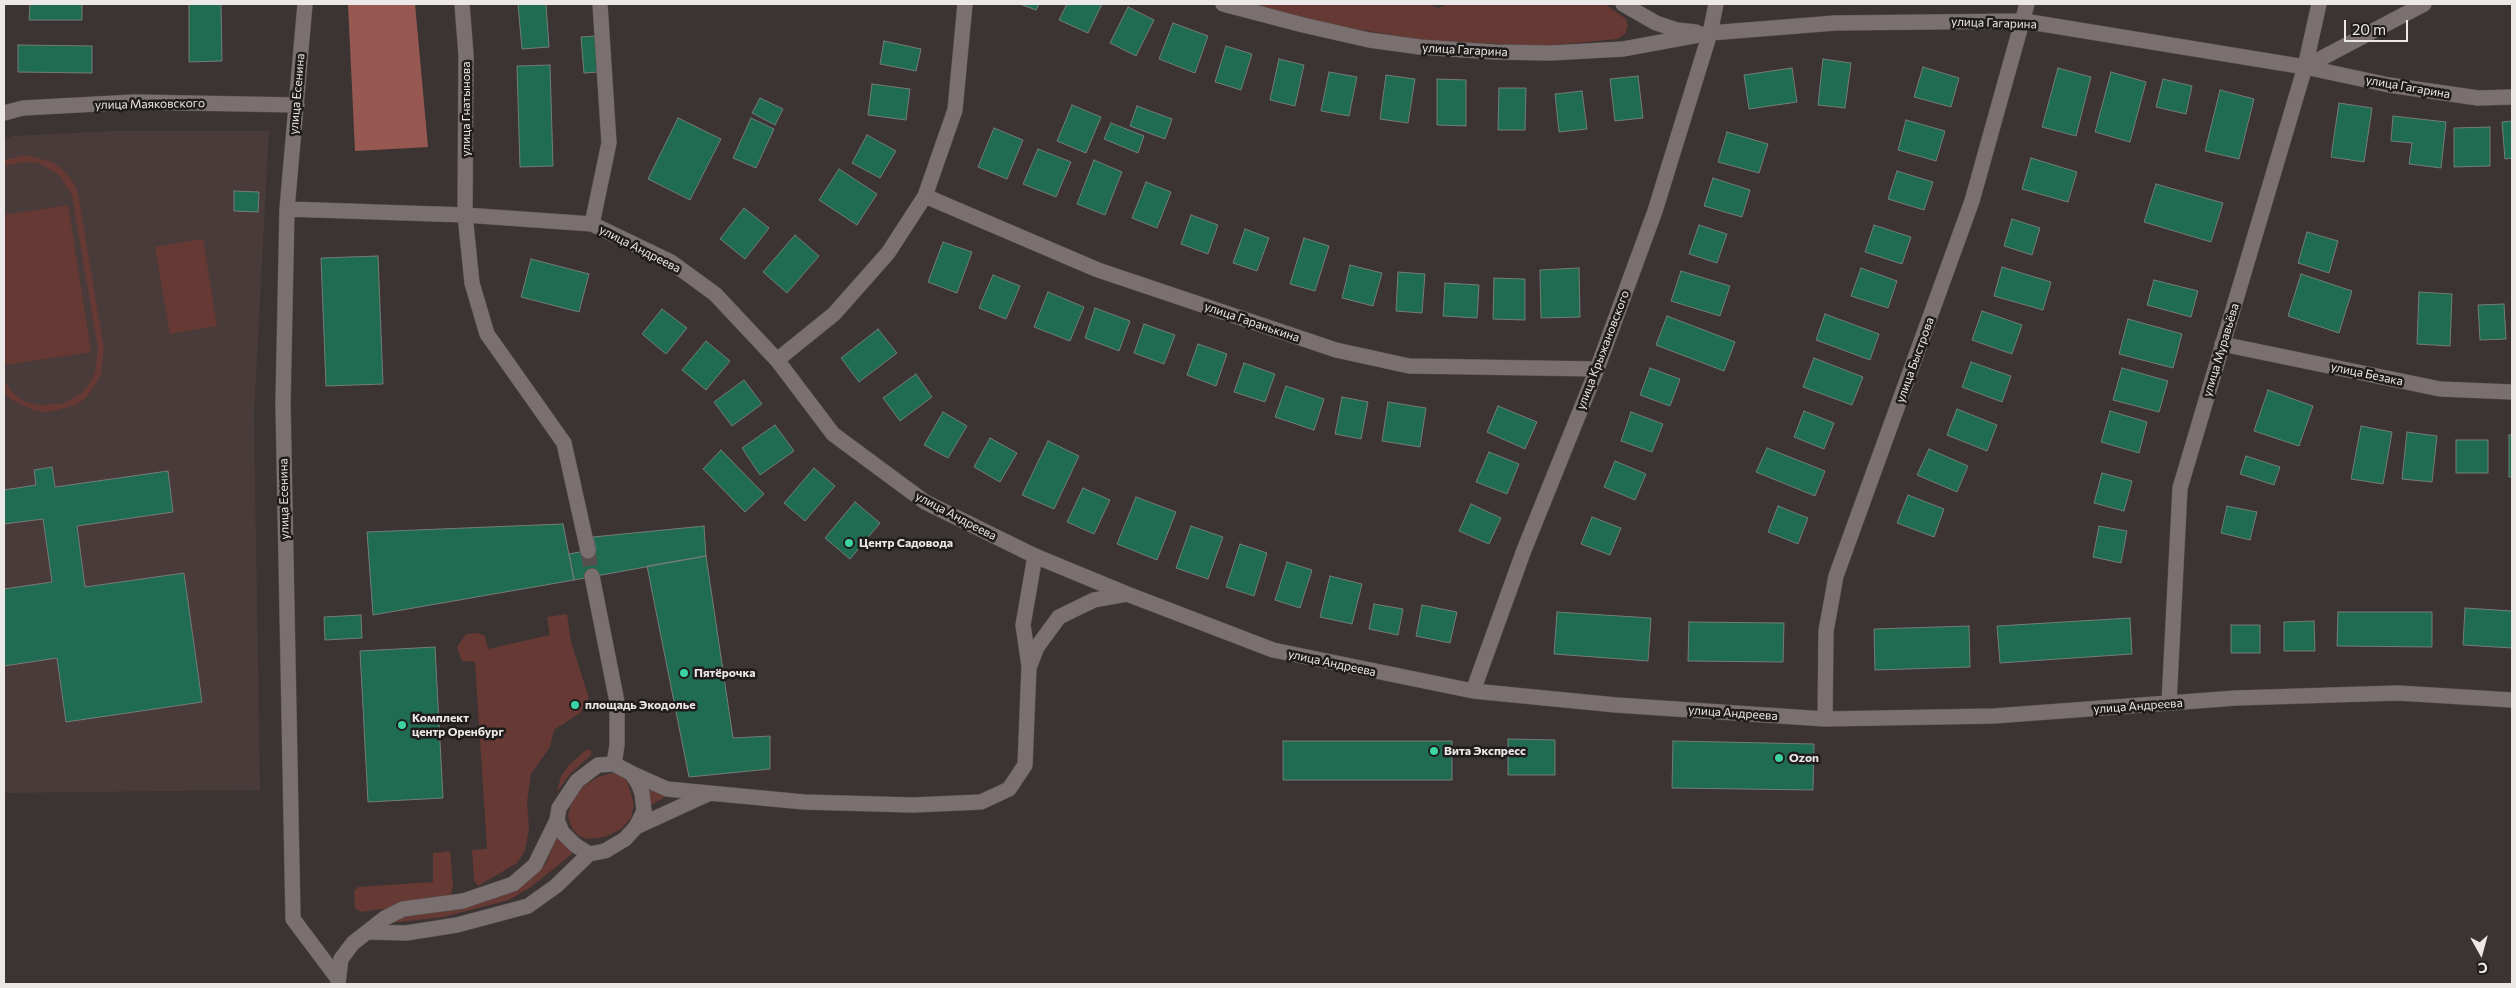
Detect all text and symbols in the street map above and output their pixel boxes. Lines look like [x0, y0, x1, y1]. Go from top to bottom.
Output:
scale bar [2346, 10, 2410, 42]
street label: улица Гагарина [1951, 14, 2037, 32]
text: 20 m [2352, 20, 2386, 38]
street label: улица Гагарина [1422, 41, 1508, 59]
street label: улица Есенина [286, 53, 308, 135]
street label: улица Гнатынова [459, 62, 473, 156]
street label: улица Гагарина [2365, 72, 2451, 102]
street label: улица Маяковского [95, 96, 205, 112]
street label: улица Андреева [597, 222, 683, 276]
street label: улица Крыжановского [1574, 288, 1632, 412]
street label: улица Гаранькина [1203, 299, 1301, 345]
street label: улица Муравьёва [2200, 301, 2242, 399]
street label: улица Быстрова [1893, 315, 1937, 405]
street label: улица Безака [2329, 359, 2405, 389]
street label: улица Есенина [276, 458, 292, 540]
street label: улица Андреева [913, 489, 999, 543]
place label: Центр Садовода [859, 536, 953, 550]
marker: Центр Садовода [843, 537, 855, 549]
street label: улица Андреева [1287, 647, 1377, 679]
place label: Пятёрочка [694, 666, 756, 680]
marker: Пятёрочка [678, 667, 690, 679]
street label: улица Андреева [2093, 696, 2183, 716]
place label: площадь Экодолье [585, 698, 695, 712]
marker: площадь Экодолье [569, 699, 581, 711]
street label: улица Андреева [1688, 703, 1778, 723]
place label: Комплект центр Оренбург [412, 711, 504, 739]
marker: Комплект центр Оренбург [396, 719, 408, 731]
place label: Вита Экспресс [1444, 744, 1526, 758]
marker: Вита Экспресс [1428, 745, 1440, 757]
place label: Ozon [1789, 751, 1819, 765]
marker: Ozon [1773, 752, 1785, 764]
north arrow [2456, 928, 2506, 978]
text: С [2477, 959, 2489, 977]

